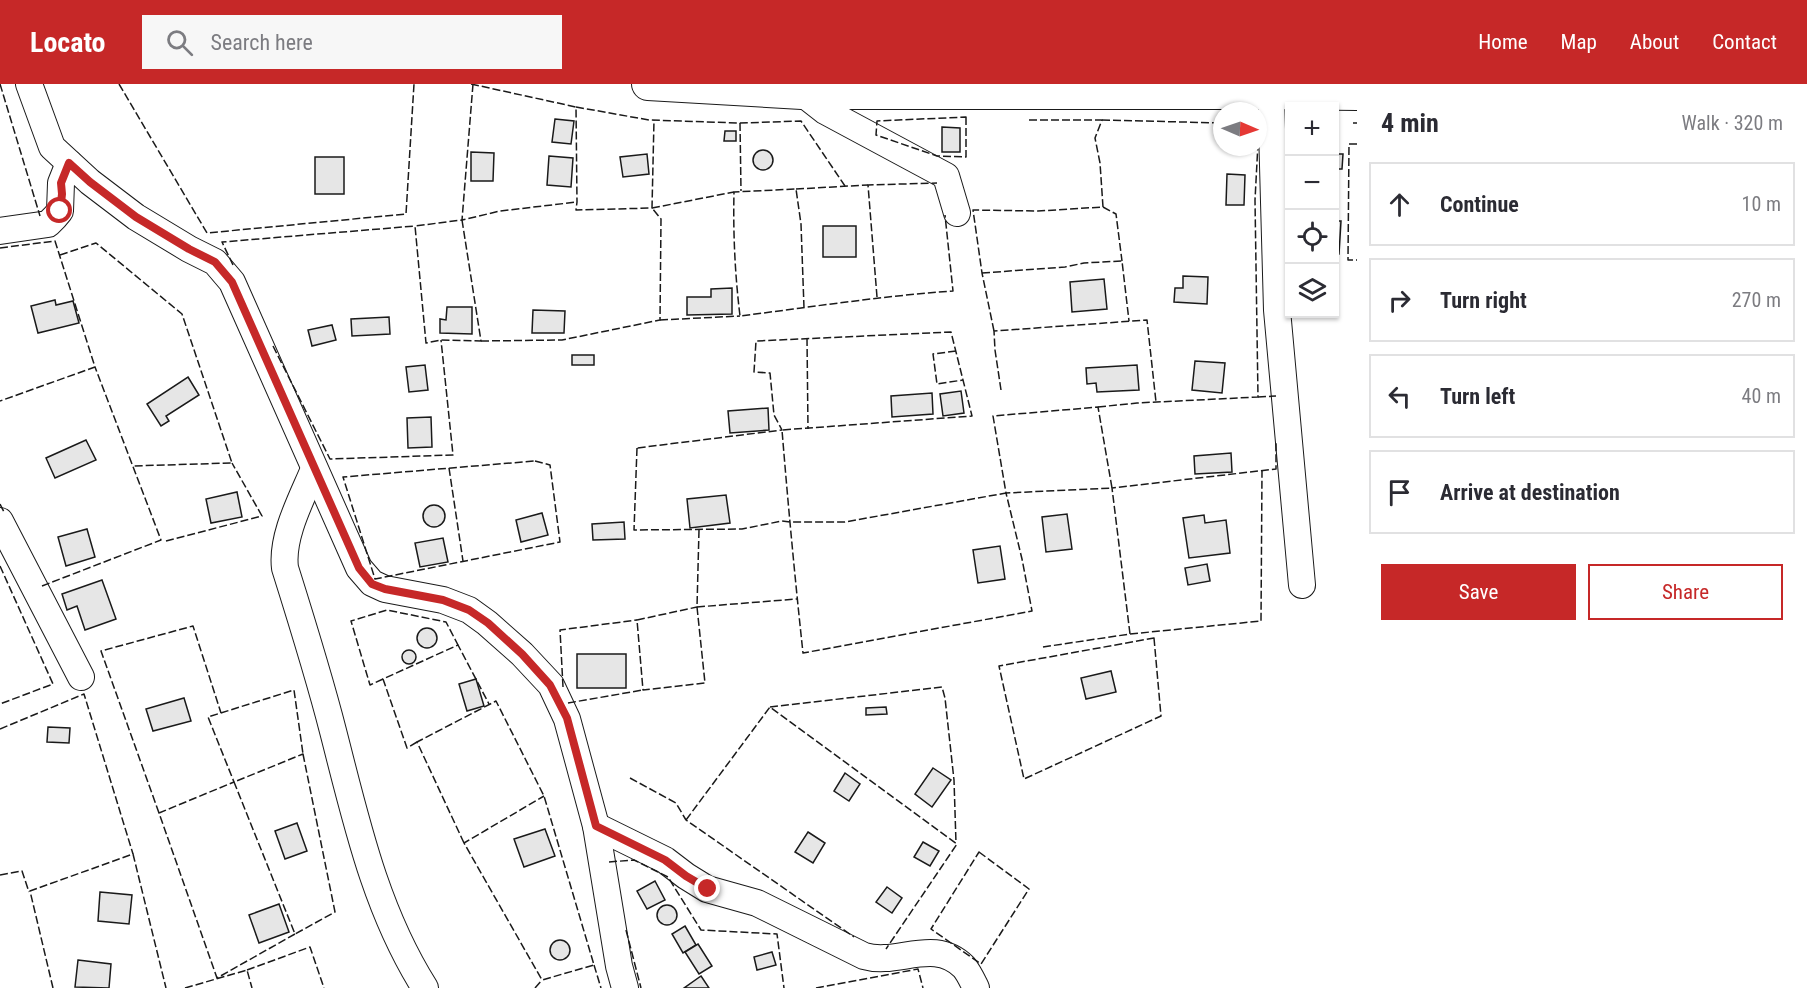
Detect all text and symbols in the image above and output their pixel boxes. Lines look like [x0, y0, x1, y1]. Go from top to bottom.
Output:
search box [142, 15, 562, 69]
text: Locato [30, 26, 106, 59]
icon: search [163, 26, 196, 59]
text: Search here [211, 30, 313, 55]
text: Home [1478, 30, 1528, 54]
text: Map [1561, 30, 1597, 54]
text: About [1630, 30, 1679, 54]
text: Contact [1712, 30, 1777, 54]
north arrow [1213, 102, 1267, 156]
map controls [1285, 102, 1339, 318]
button: + [1285, 102, 1339, 156]
text: 4 min [1381, 108, 1439, 138]
text: Walk · 320 m [1682, 111, 1783, 135]
button: − [1285, 156, 1339, 210]
icon: ahead [1383, 188, 1416, 221]
text: Continue [1440, 192, 1519, 217]
text: 10 m [1742, 192, 1781, 216]
route start [46, 197, 72, 223]
button: locate [1285, 210, 1339, 264]
button: layers [1285, 264, 1339, 318]
icon: right [1383, 284, 1416, 317]
text: Turn right [1440, 288, 1527, 313]
text: 270 m [1732, 288, 1781, 312]
icon: left [1383, 380, 1416, 413]
text: Turn left [1440, 384, 1515, 409]
text: 40 m [1742, 384, 1781, 408]
icon: arrive [1383, 476, 1416, 509]
text: Arrive at destination [1440, 480, 1620, 505]
button: Save [1381, 564, 1576, 620]
button: Share [1588, 564, 1783, 620]
route end [694, 875, 720, 901]

